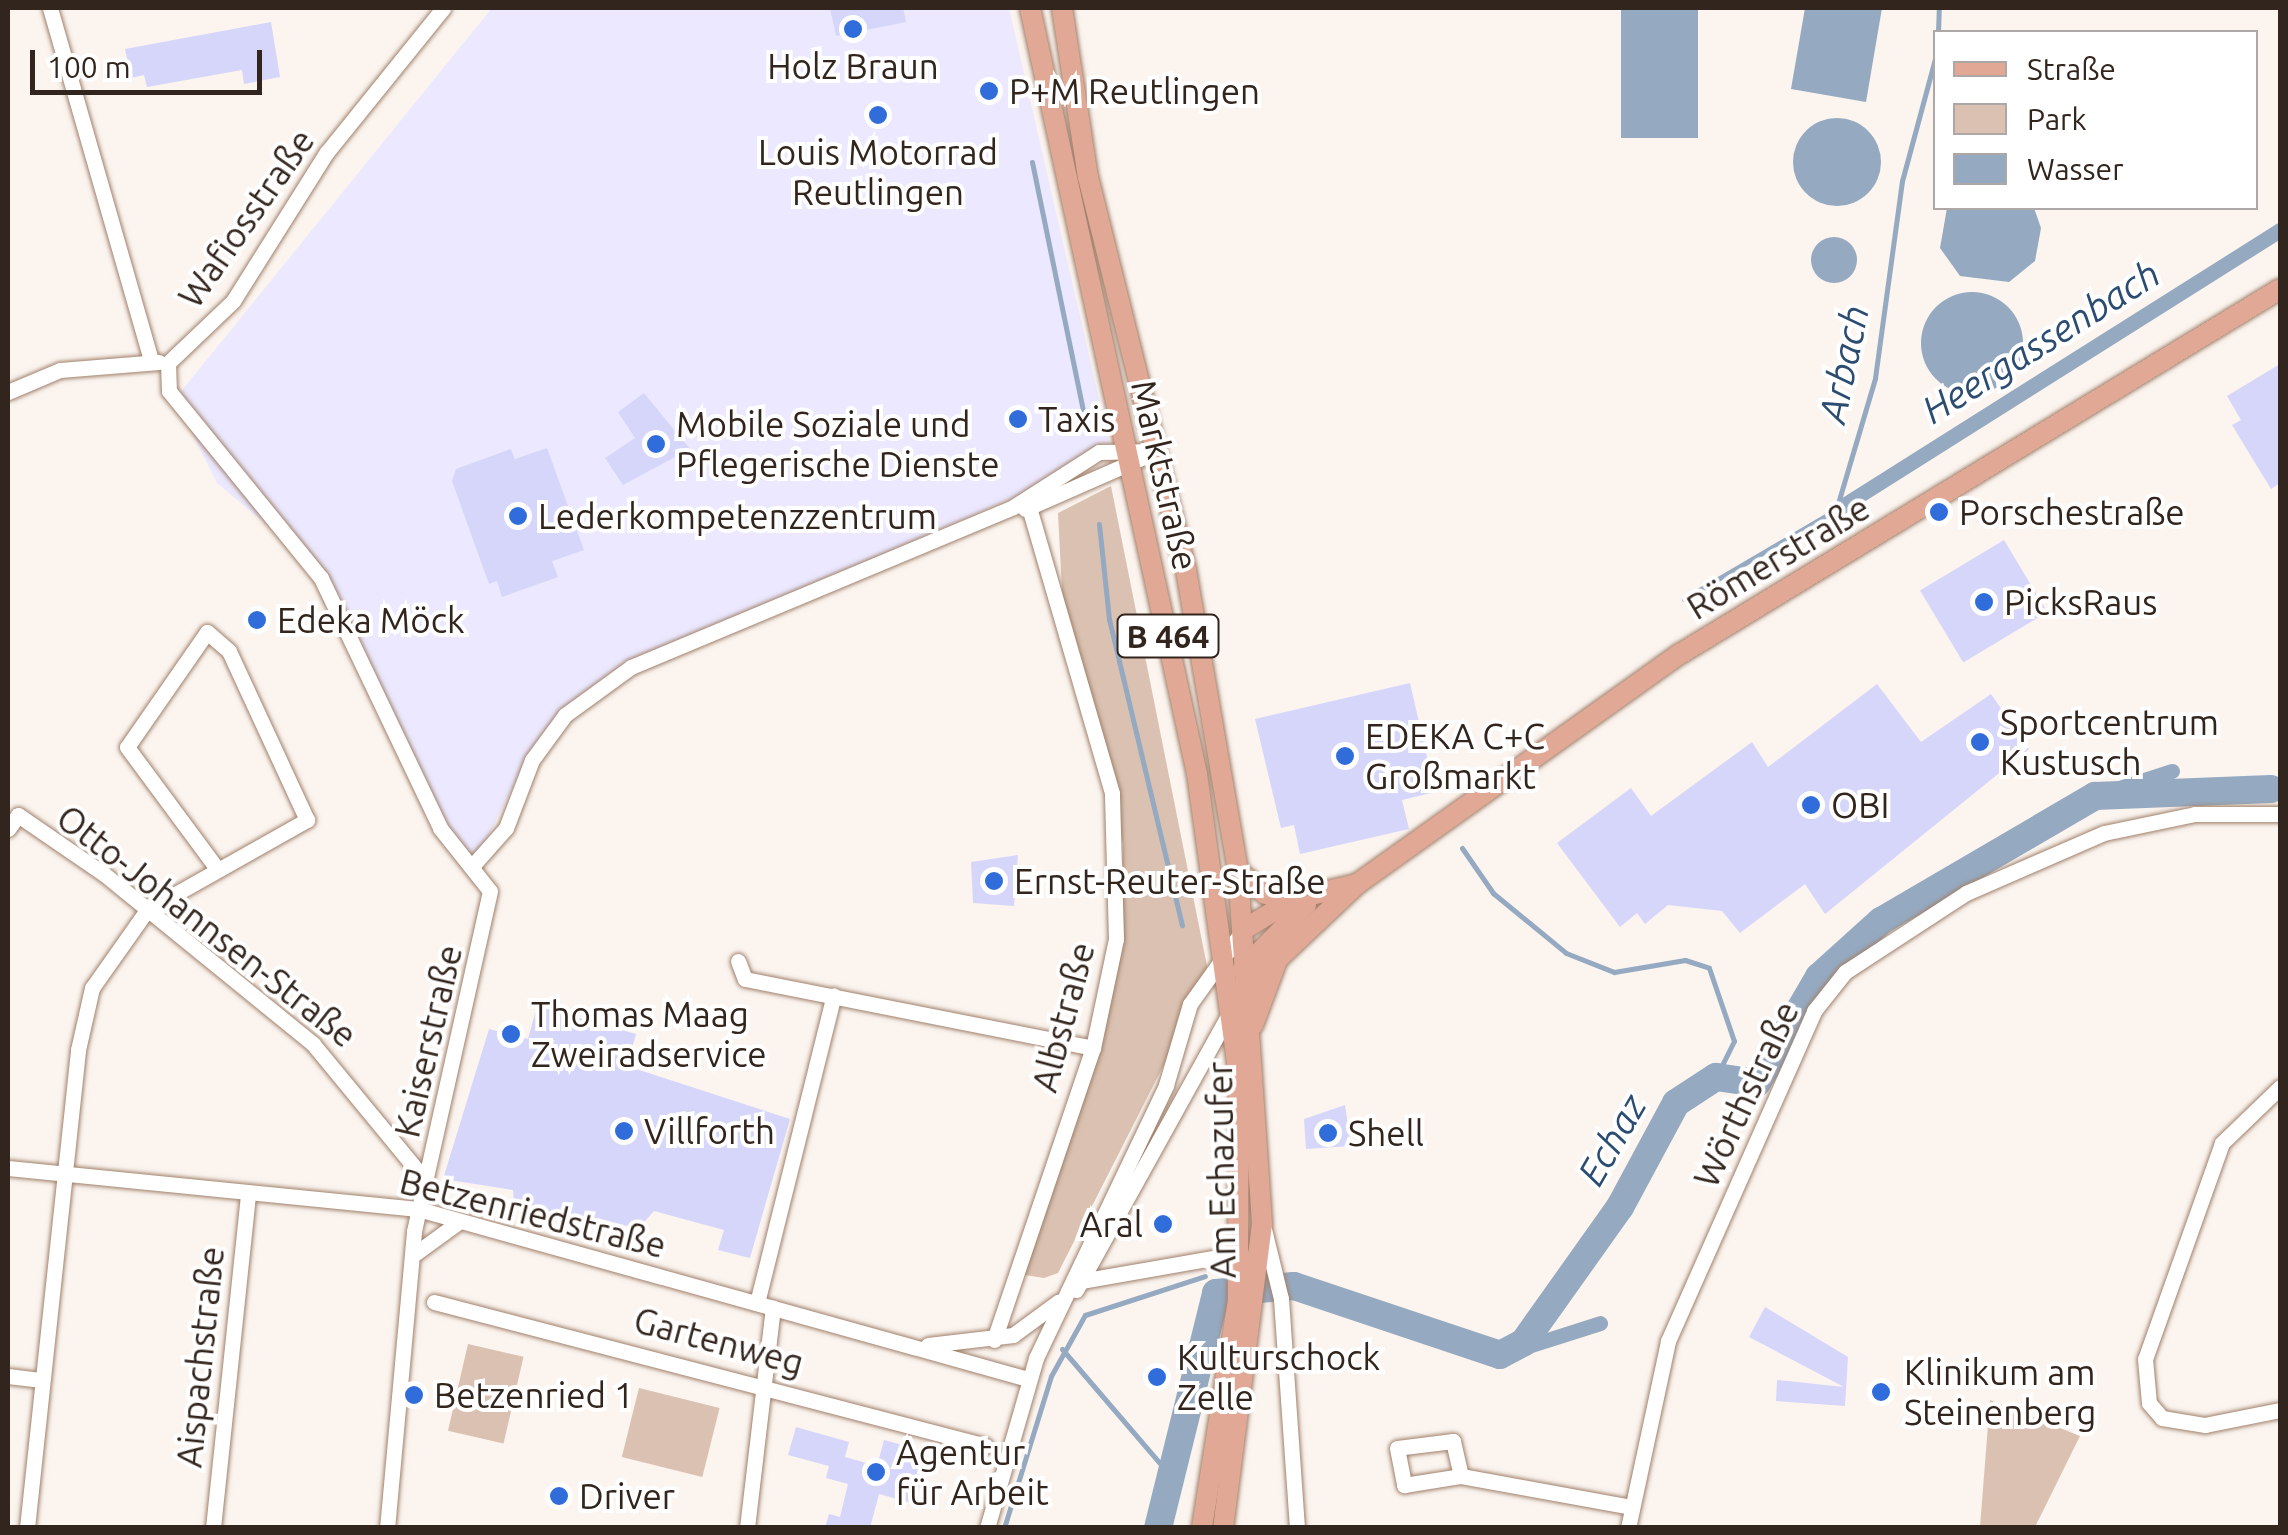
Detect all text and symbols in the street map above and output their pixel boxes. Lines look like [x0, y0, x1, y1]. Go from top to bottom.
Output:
marker: Holz Braun [842, 18, 864, 40]
scale bar [35, 30, 268, 92]
legend [1933, 30, 2258, 210]
place label: Holz Braun [767, 45, 939, 87]
text: 100 m [47, 50, 131, 84]
text: Straße [2027, 52, 2116, 86]
place label: P+M Reutlingen [1009, 70, 1260, 112]
marker: P+M Reutlingen [978, 80, 1000, 102]
text: Park [2027, 102, 2087, 136]
marker: Louis Motorrad Reutlingen [867, 104, 889, 126]
street label: Wafiosstraße [169, 121, 323, 315]
place label: Louis Motorrad Reutlingen [758, 131, 998, 213]
text: Wasser [2027, 152, 2124, 186]
water label: Heergassenbach [1914, 251, 2168, 433]
water label: Arbach [1809, 301, 1879, 427]
street label: Marktstraße [1123, 376, 1207, 574]
place label: Taxis [1038, 398, 1115, 440]
place label: Mobile Soziale und Pflegerische Dienste [676, 403, 999, 485]
marker: Taxis [1007, 408, 1029, 430]
marker: Mobile Soziale und Pflegerische Dienste [645, 433, 667, 455]
street label: Römerstraße [1679, 486, 1877, 628]
place label: Porschestraße [1959, 491, 2185, 533]
place label: Lederkompetenzzentrum [538, 495, 937, 537]
marker: Porschestraße [1928, 501, 1950, 523]
marker: Lederkompetenzzentrum [507, 505, 529, 527]
place label: PicksRaus [2004, 581, 2157, 623]
marker: PicksRaus [1973, 591, 1995, 613]
place label: Edeka Möck [277, 599, 465, 641]
marker: Edeka Möck [246, 609, 268, 631]
road number: B 464 [1116, 609, 1220, 663]
place label: Sportcentrum Kustusch [2000, 701, 2219, 783]
place label: EDEKA C+C Großmarkt [1365, 715, 1545, 797]
marker: Sportcentrum Kustusch [1969, 731, 1991, 753]
marker: EDEKA C+C Großmarkt [1334, 745, 1356, 767]
place label: OBI [1831, 784, 1889, 826]
marker: OBI [1800, 794, 1822, 816]
street label: Otto-Johannsen-Straße [49, 796, 365, 1056]
place label: Ernst-Reuter-Straße [1014, 860, 1326, 902]
marker: Ernst-Reuter-Straße [983, 870, 1005, 892]
street label: Albstraße [1023, 938, 1103, 1096]
street label: Kaiserstraße [385, 941, 471, 1141]
place label: Thomas Maag Zweiradservice [531, 993, 767, 1075]
street label: Wörthstraße [1685, 995, 1807, 1193]
marker: Thomas Maag Zweiradservice [500, 1023, 522, 1045]
street label: Am Echazufer [1198, 1061, 1244, 1279]
water label: Echaz [1568, 1087, 1656, 1193]
place label: Villforth [644, 1110, 775, 1152]
place label: Shell [1348, 1112, 1424, 1154]
marker: Villforth [613, 1120, 635, 1142]
marker: Shell [1317, 1122, 1339, 1144]
street label: Betzenriedstraße [396, 1160, 670, 1266]
place label: Aral [1080, 1203, 1143, 1245]
marker: Aral [1152, 1213, 1174, 1235]
street label: Aispachstraße [168, 1245, 232, 1469]
street label: Gartenweg [630, 1298, 808, 1384]
place label: Kulturschock Zelle [1177, 1336, 1380, 1418]
place label: Klinikum am Steinenberg [1904, 1351, 2096, 1433]
marker: Kulturschock Zelle [1146, 1366, 1168, 1388]
place label: Betzenried 1 [434, 1374, 634, 1416]
marker: Klinikum am Steinenberg [1868, 1379, 1894, 1405]
marker: Betzenried 1 [403, 1384, 425, 1406]
place label: Agentur für Arbeit [896, 1431, 1049, 1513]
marker: Agentur für Arbeit [865, 1461, 887, 1483]
place label: Driver [579, 1475, 675, 1517]
marker: Driver [548, 1485, 570, 1507]

